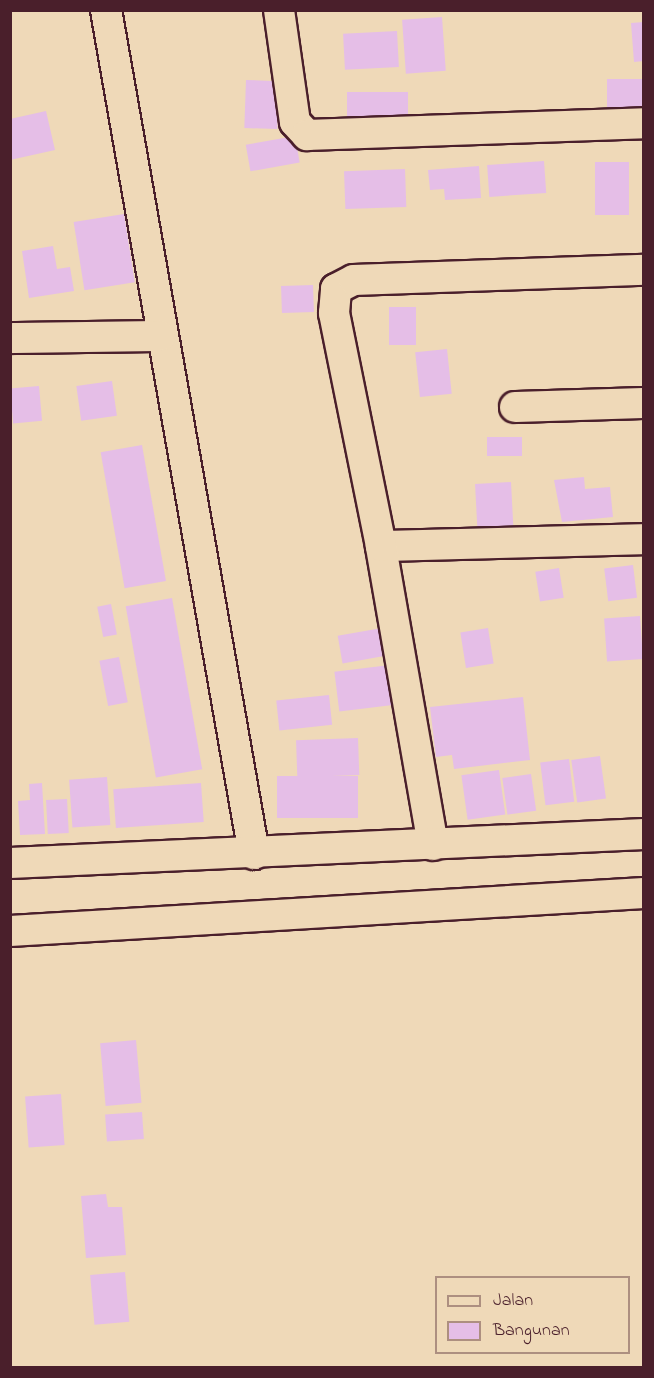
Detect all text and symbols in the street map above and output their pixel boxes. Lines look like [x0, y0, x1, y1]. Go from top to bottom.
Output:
legend [435, 1276, 630, 1354]
text: Jalan [493, 1288, 533, 1314]
text: Bangunan [493, 1318, 570, 1344]

